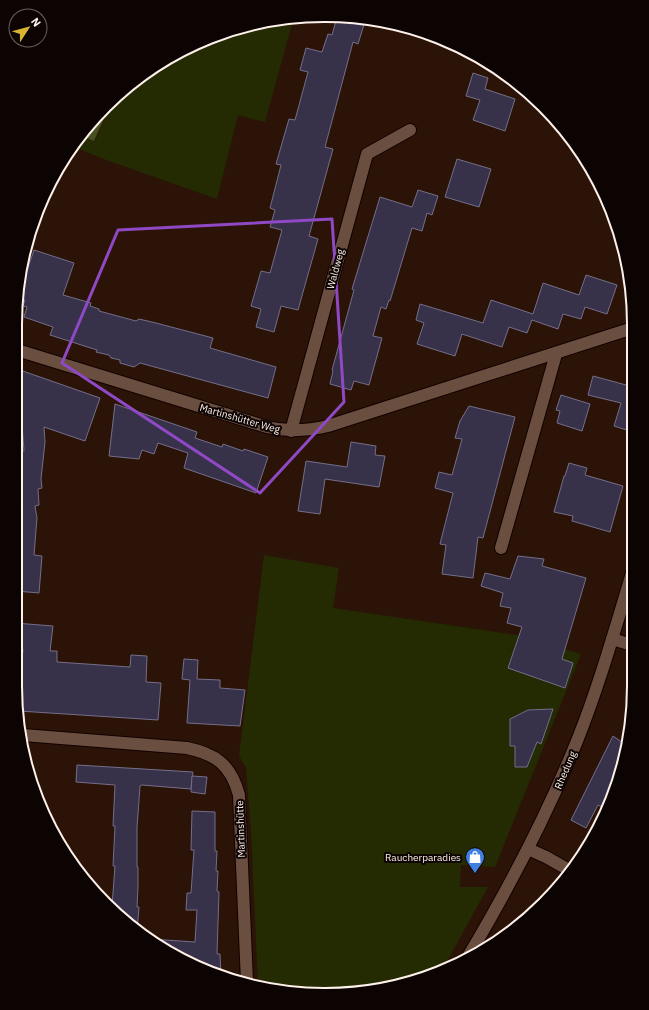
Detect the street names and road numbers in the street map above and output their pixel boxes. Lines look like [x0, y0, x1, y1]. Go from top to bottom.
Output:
street label: Waldweg [324, 247, 347, 291]
street label: Martinshütter Weg [198, 401, 282, 436]
street label: Rhedung [552, 749, 580, 791]
street label: Martinshütte [233, 800, 248, 858]

